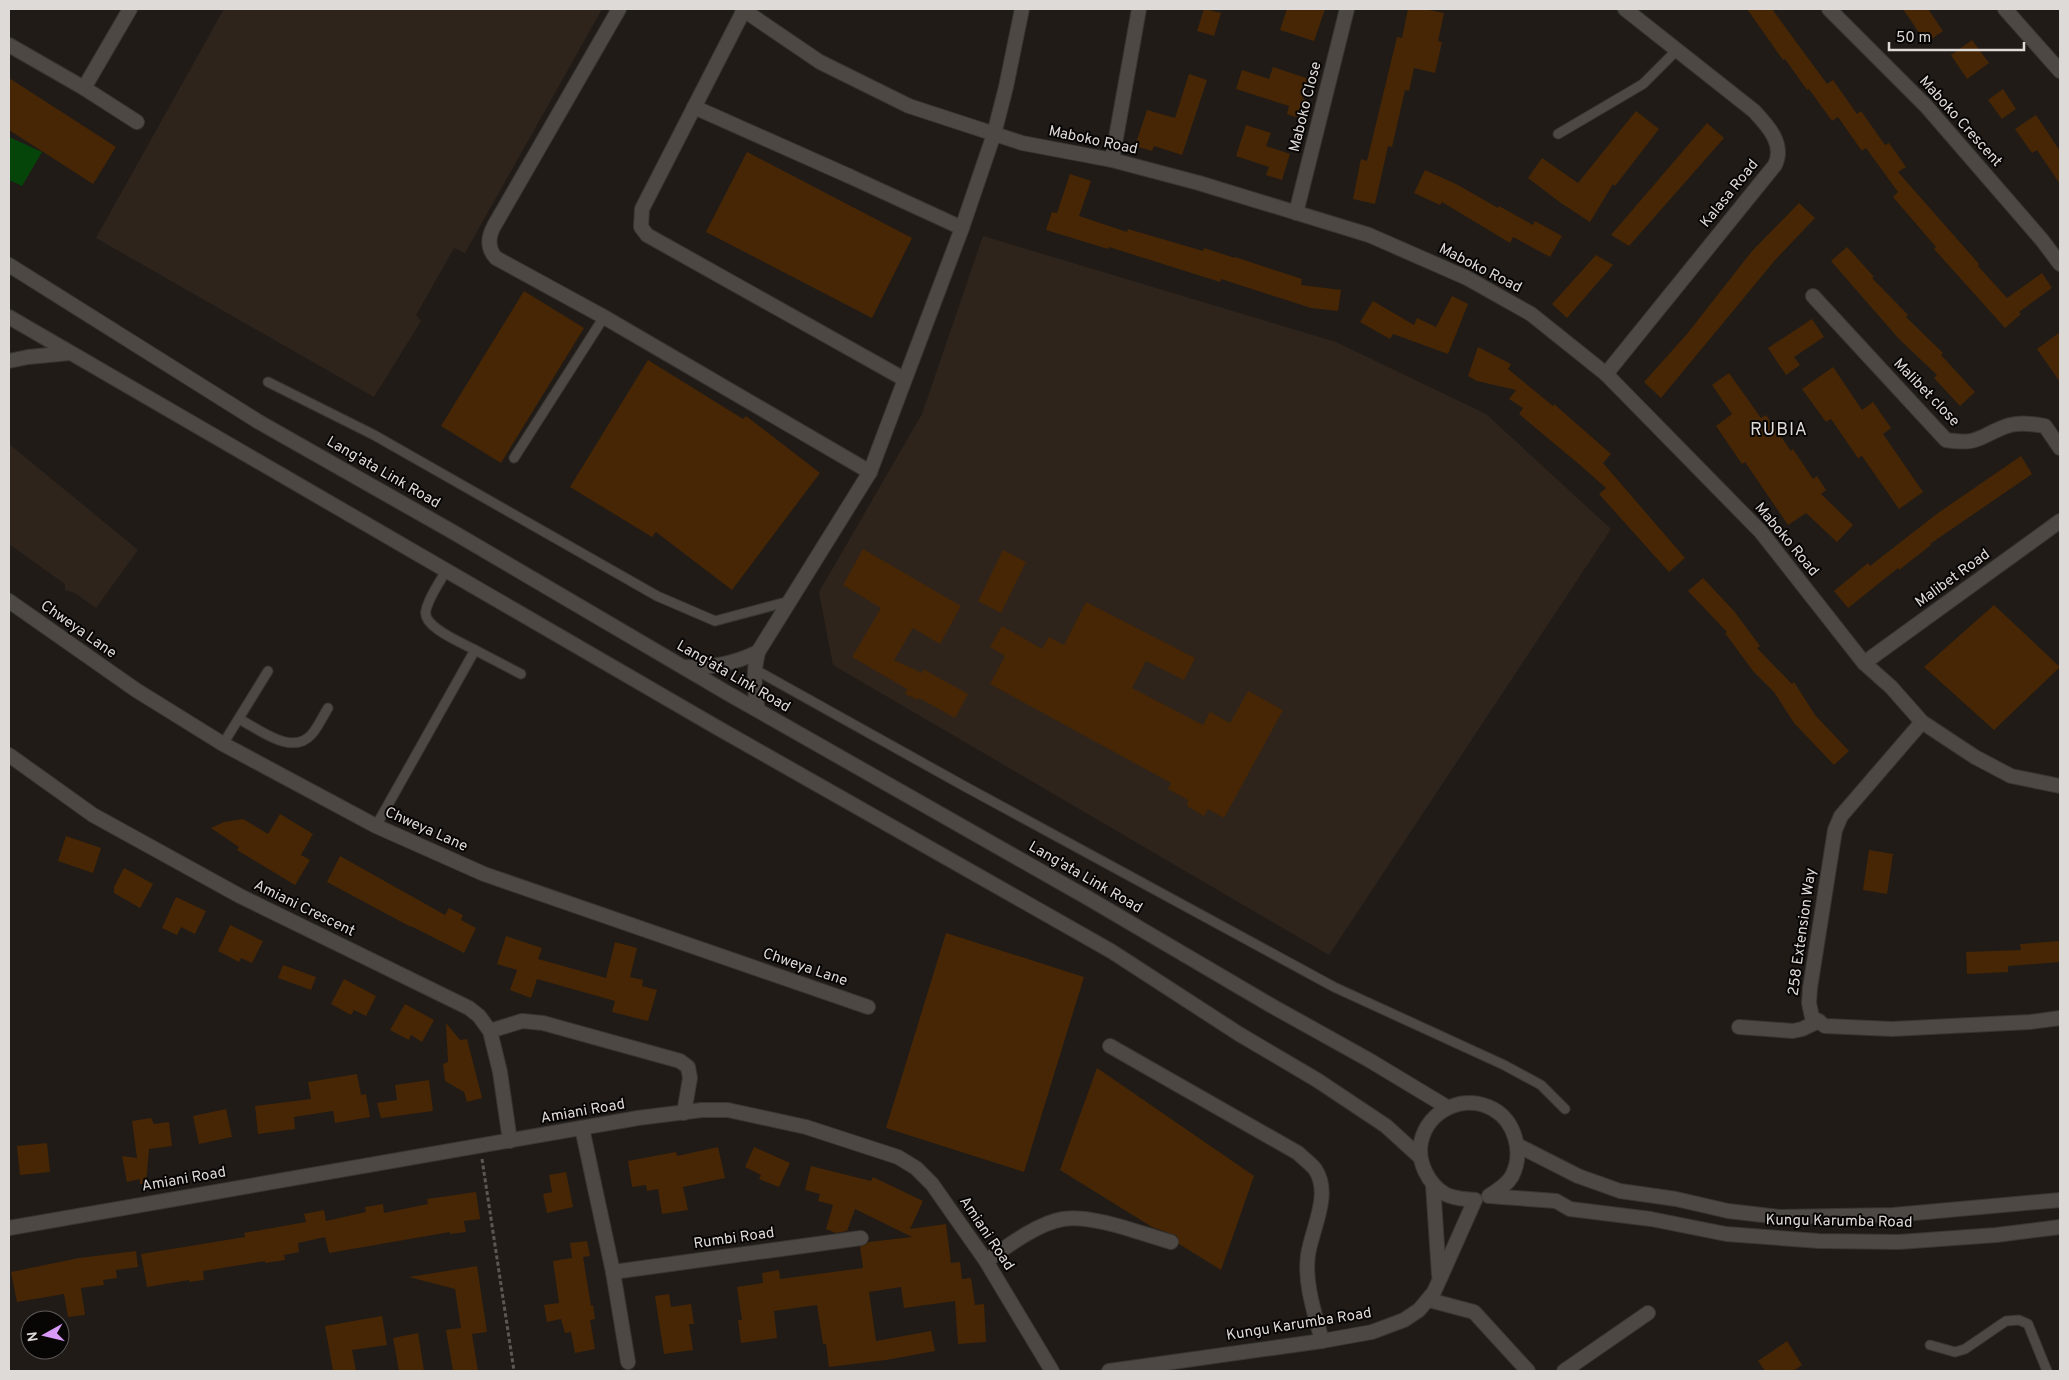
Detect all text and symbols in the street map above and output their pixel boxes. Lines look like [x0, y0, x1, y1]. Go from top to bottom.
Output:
scale bar [1889, 20, 2024, 52]
text: 50 m [1896, 29, 1931, 48]
street label: Maboko Close [1286, 60, 1326, 154]
street label: Maboko Crescent [1914, 73, 2006, 171]
street label: Maboko Road [1047, 122, 1139, 160]
street label: Kalasa Road [1697, 156, 1763, 232]
street label: Maboko Road [1435, 240, 1525, 298]
street label: Malibet close [1889, 355, 1963, 431]
district label: RUBIA [1750, 419, 1808, 442]
street label: Lang'ata Link Road [323, 433, 443, 513]
street label: Maboko Road [1750, 499, 1822, 581]
street label: Malibet Road [1912, 546, 1994, 612]
street label: Chweya Lane [36, 597, 120, 663]
street label: Lang'ata Link Road [673, 637, 793, 717]
street label: Chweya Lane [382, 803, 470, 857]
street label: Lang'ata Link Road [1025, 838, 1145, 918]
street label: 258 Extension Way [1785, 867, 1821, 997]
street label: Amiani Crescent [250, 876, 358, 942]
street label: Chweya Lane [760, 945, 850, 991]
street label: Amiani Road [539, 1095, 627, 1129]
street label: Amiani Road [140, 1163, 228, 1197]
street label: Amiani Road [954, 1193, 1018, 1275]
street label: Kungu Karumba Road [1765, 1211, 1913, 1233]
street label: Rumbi Road [692, 1224, 776, 1254]
street label: Kungu Karumba Road [1225, 1304, 1373, 1346]
north arrow [20, 1310, 70, 1360]
text: N [24, 1330, 43, 1343]

